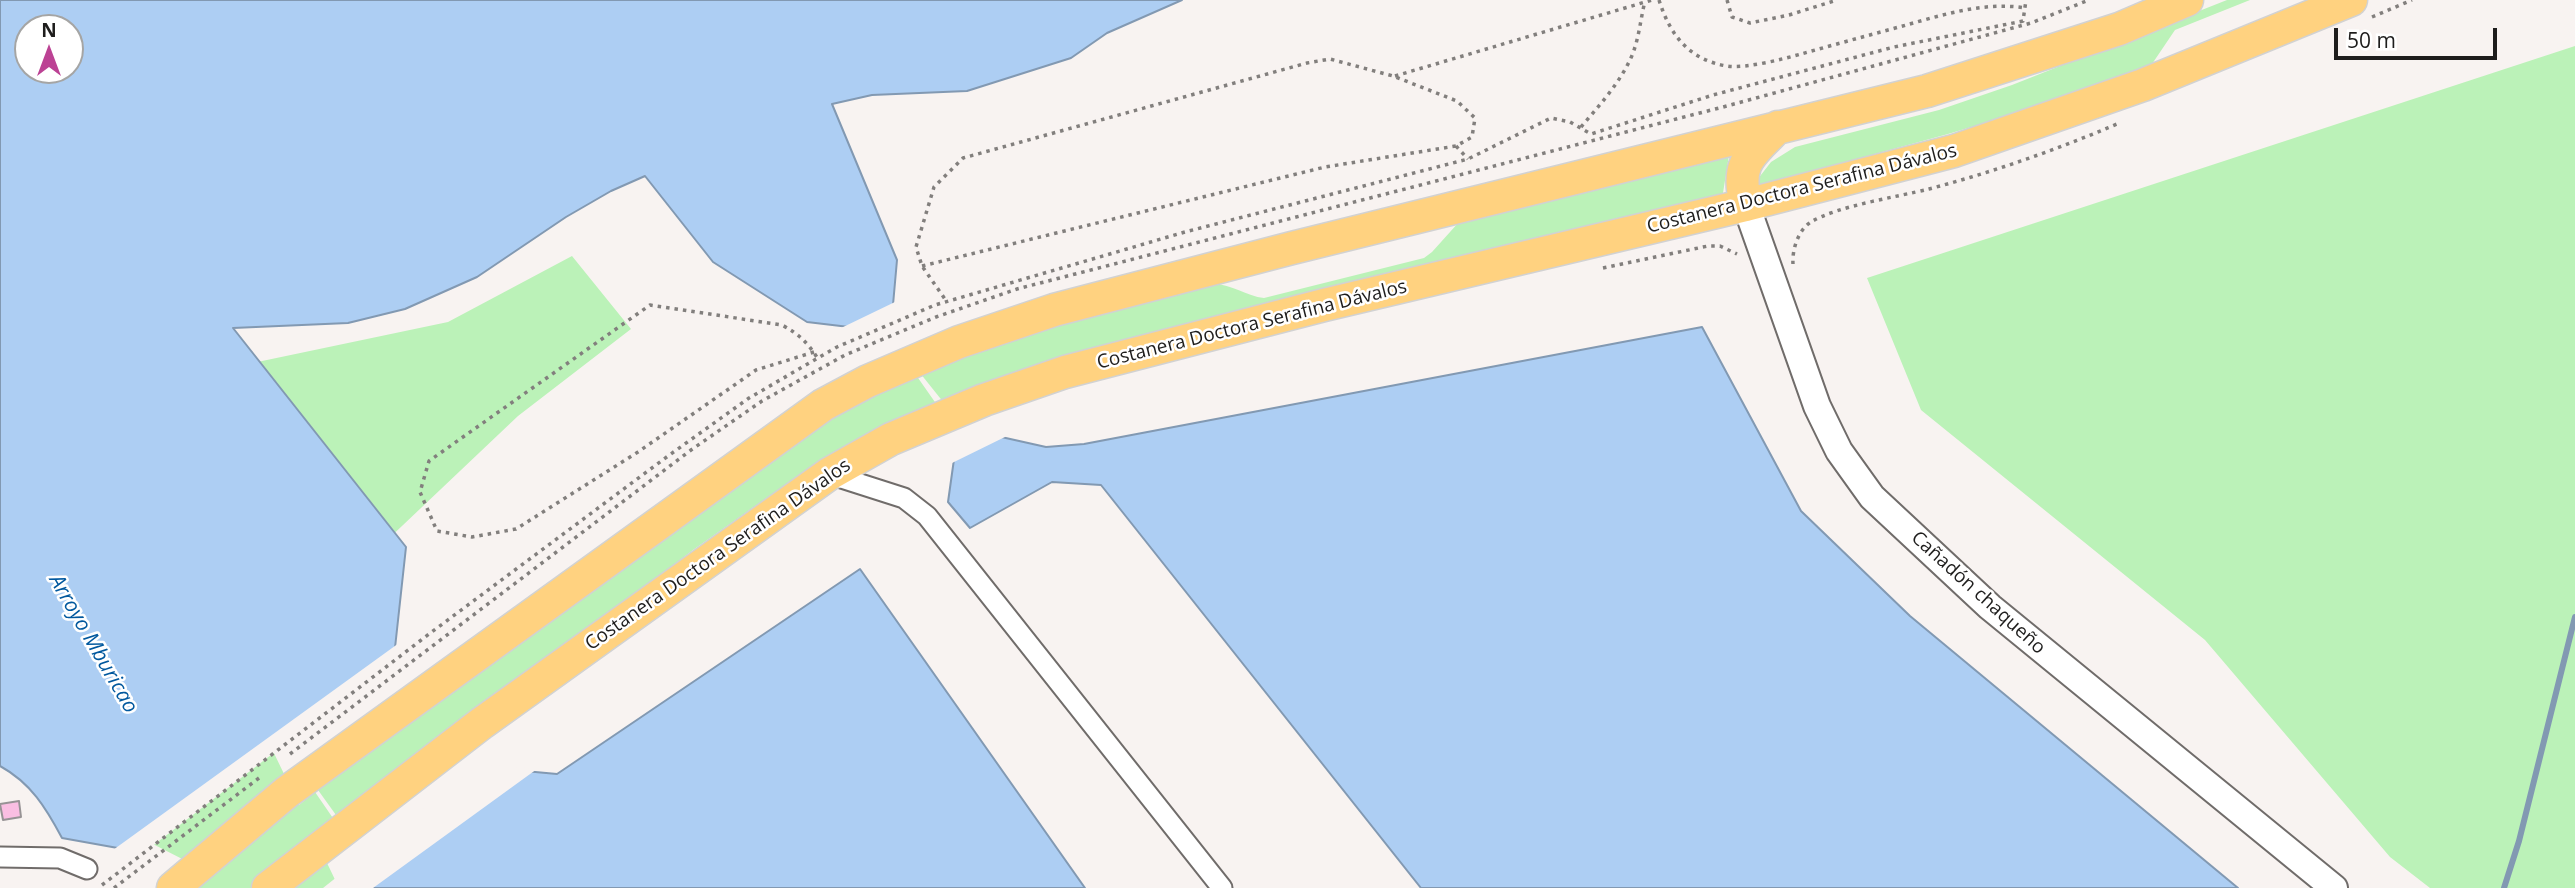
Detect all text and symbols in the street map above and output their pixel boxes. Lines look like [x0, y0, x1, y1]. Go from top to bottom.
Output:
north arrow [14, 14, 84, 84]
scale bar [2337, 14, 2500, 58]
text: N [41, 17, 57, 43]
text: 50 m [2347, 26, 2396, 54]
street label: Costanera Doctora Serafina Dávalos [1645, 139, 1959, 239]
street label: Costanera Doctora Serafina Dávalos [1095, 275, 1409, 375]
street label: Costanera Doctora Serafina Dávalos [581, 454, 855, 656]
street label: Cañadón chaqueño [1906, 527, 2050, 659]
water label: Arroyo Mburicao [43, 570, 143, 718]

